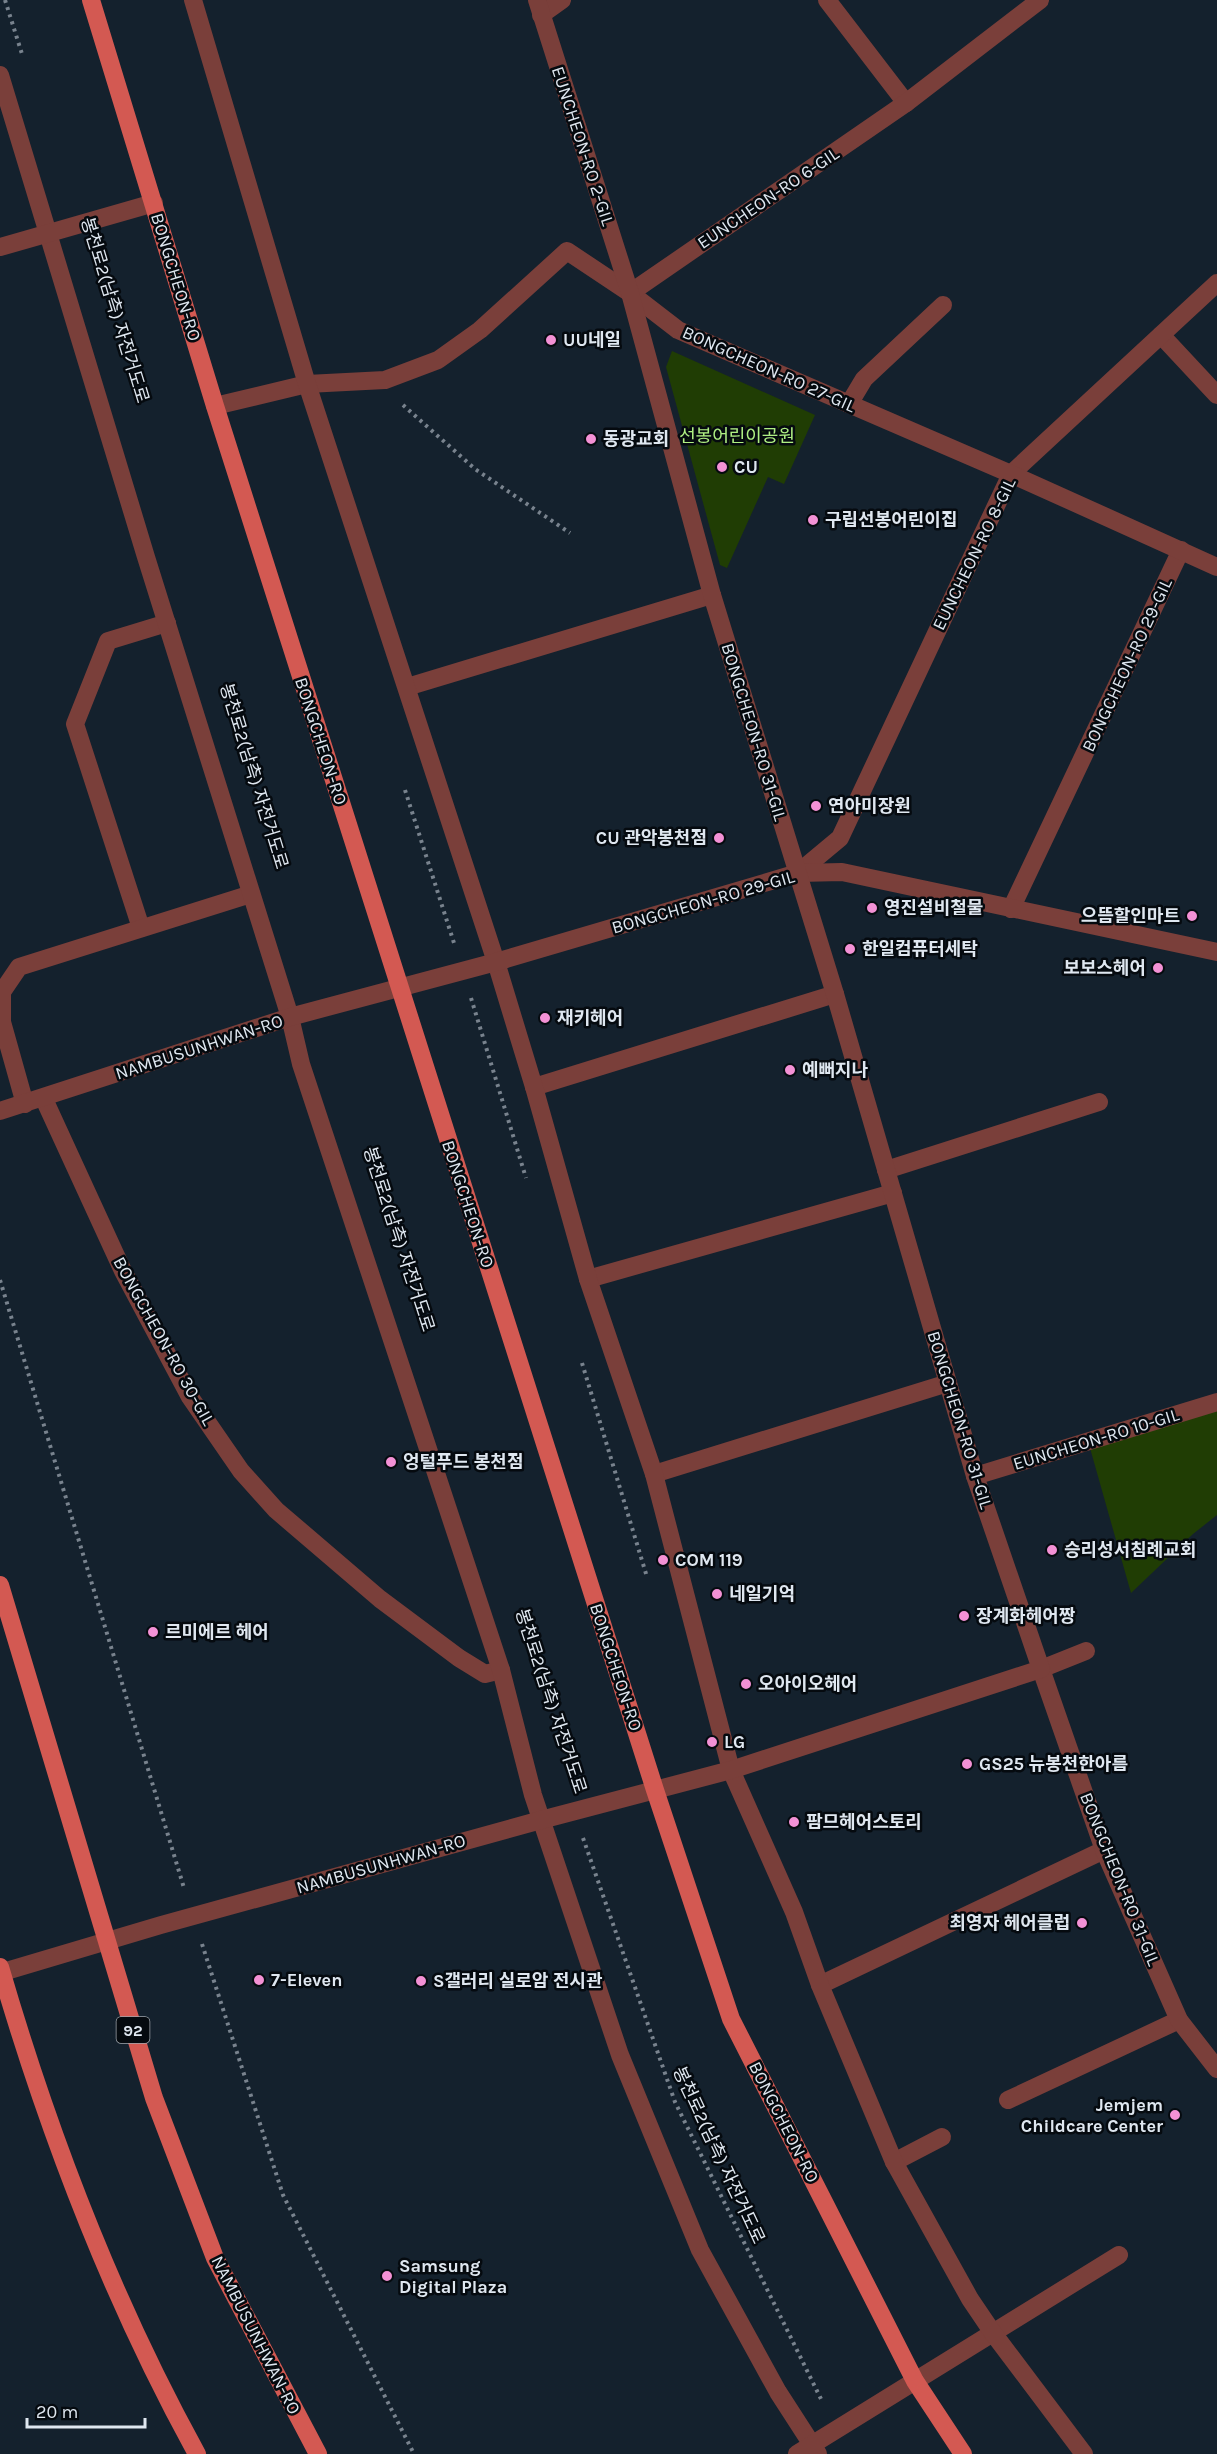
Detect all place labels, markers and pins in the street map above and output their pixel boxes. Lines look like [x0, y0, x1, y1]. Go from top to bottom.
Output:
place label: UU네일 [563, 329, 621, 351]
marker: UU네일 [544, 333, 558, 347]
place label: 동광교회 [603, 428, 669, 450]
marker: 동광교회 [584, 432, 598, 446]
place label: CU [734, 456, 758, 478]
marker: CU [715, 460, 729, 474]
place label: 구립선봉어린이집 [825, 509, 957, 531]
marker: 구립선봉어린이집 [806, 513, 820, 527]
place label: 연아미장원 [828, 795, 911, 817]
marker: 연아미장원 [809, 799, 823, 813]
place label: CU 관악봉천점 [596, 827, 707, 849]
marker: CU 관악봉천점 [712, 831, 726, 845]
place label: 영진설비철물 [884, 897, 983, 919]
marker: 영진설비철물 [865, 901, 879, 915]
place label: 으뜸할인마트 [1081, 905, 1180, 927]
marker: 으뜸할인마트 [1185, 909, 1199, 923]
place label: 한일컴퓨터세탁 [862, 938, 978, 960]
marker: 한일컴퓨터세탁 [843, 942, 857, 956]
place label: 보보스헤어 [1063, 957, 1146, 979]
marker: 보보스헤어 [1151, 961, 1165, 975]
place label: 재키헤어 [557, 1007, 623, 1029]
marker: 재키헤어 [538, 1011, 552, 1025]
place label: 예뻐지나 [802, 1059, 868, 1081]
marker: 예뻐지나 [783, 1063, 797, 1077]
place label: 엉털푸드 봉천점 [403, 1451, 523, 1473]
marker: 엉털푸드 봉천점 [384, 1455, 398, 1469]
place label: 승리성서침례교회 [1064, 1539, 1196, 1561]
marker: 승리성서침례교회 [1045, 1543, 1059, 1557]
place label: COM 119 [675, 1549, 743, 1571]
marker: COM 119 [656, 1553, 670, 1567]
place label: 네일기억 [729, 1583, 795, 1605]
marker: 네일기억 [710, 1587, 724, 1601]
place label: 장계화헤어짱 [976, 1605, 1076, 1627]
marker: 장계화헤어짱 [957, 1609, 971, 1623]
place label: 르미에르 헤어 [165, 1621, 269, 1643]
marker: 르미에르 헤어 [146, 1625, 160, 1639]
place label: 오아이오헤어 [758, 1673, 857, 1695]
marker: 오아이오헤어 [739, 1677, 753, 1691]
place label: LG [724, 1731, 745, 1753]
marker: LG [705, 1735, 719, 1749]
place label: GS25 뉴봉천한아름 [979, 1753, 1128, 1775]
marker: GS25 뉴봉천한아름 [960, 1757, 974, 1771]
place label: 팜므헤어스토리 [806, 1811, 922, 1833]
marker: 팜므헤어스토리 [787, 1815, 801, 1829]
place label: 최영자 헤어클럽 [950, 1912, 1070, 1934]
marker: 최영자 헤어클럽 [1075, 1916, 1089, 1930]
place label: 7-Eleven [271, 1969, 342, 1991]
place label: S갤러리 실로암 전시관 [433, 1970, 603, 1992]
marker: 7-Eleven [252, 1973, 266, 1987]
marker: S갤러리 실로암 전시관 [414, 1974, 428, 1988]
place label: Jemjem Childcare Center [1021, 2094, 1163, 2137]
marker: Jemjem Childcare Center [1168, 2108, 1182, 2122]
place label: Samsung Digital Plaza [399, 2255, 507, 2298]
marker: Samsung Digital Plaza [380, 2269, 394, 2283]

